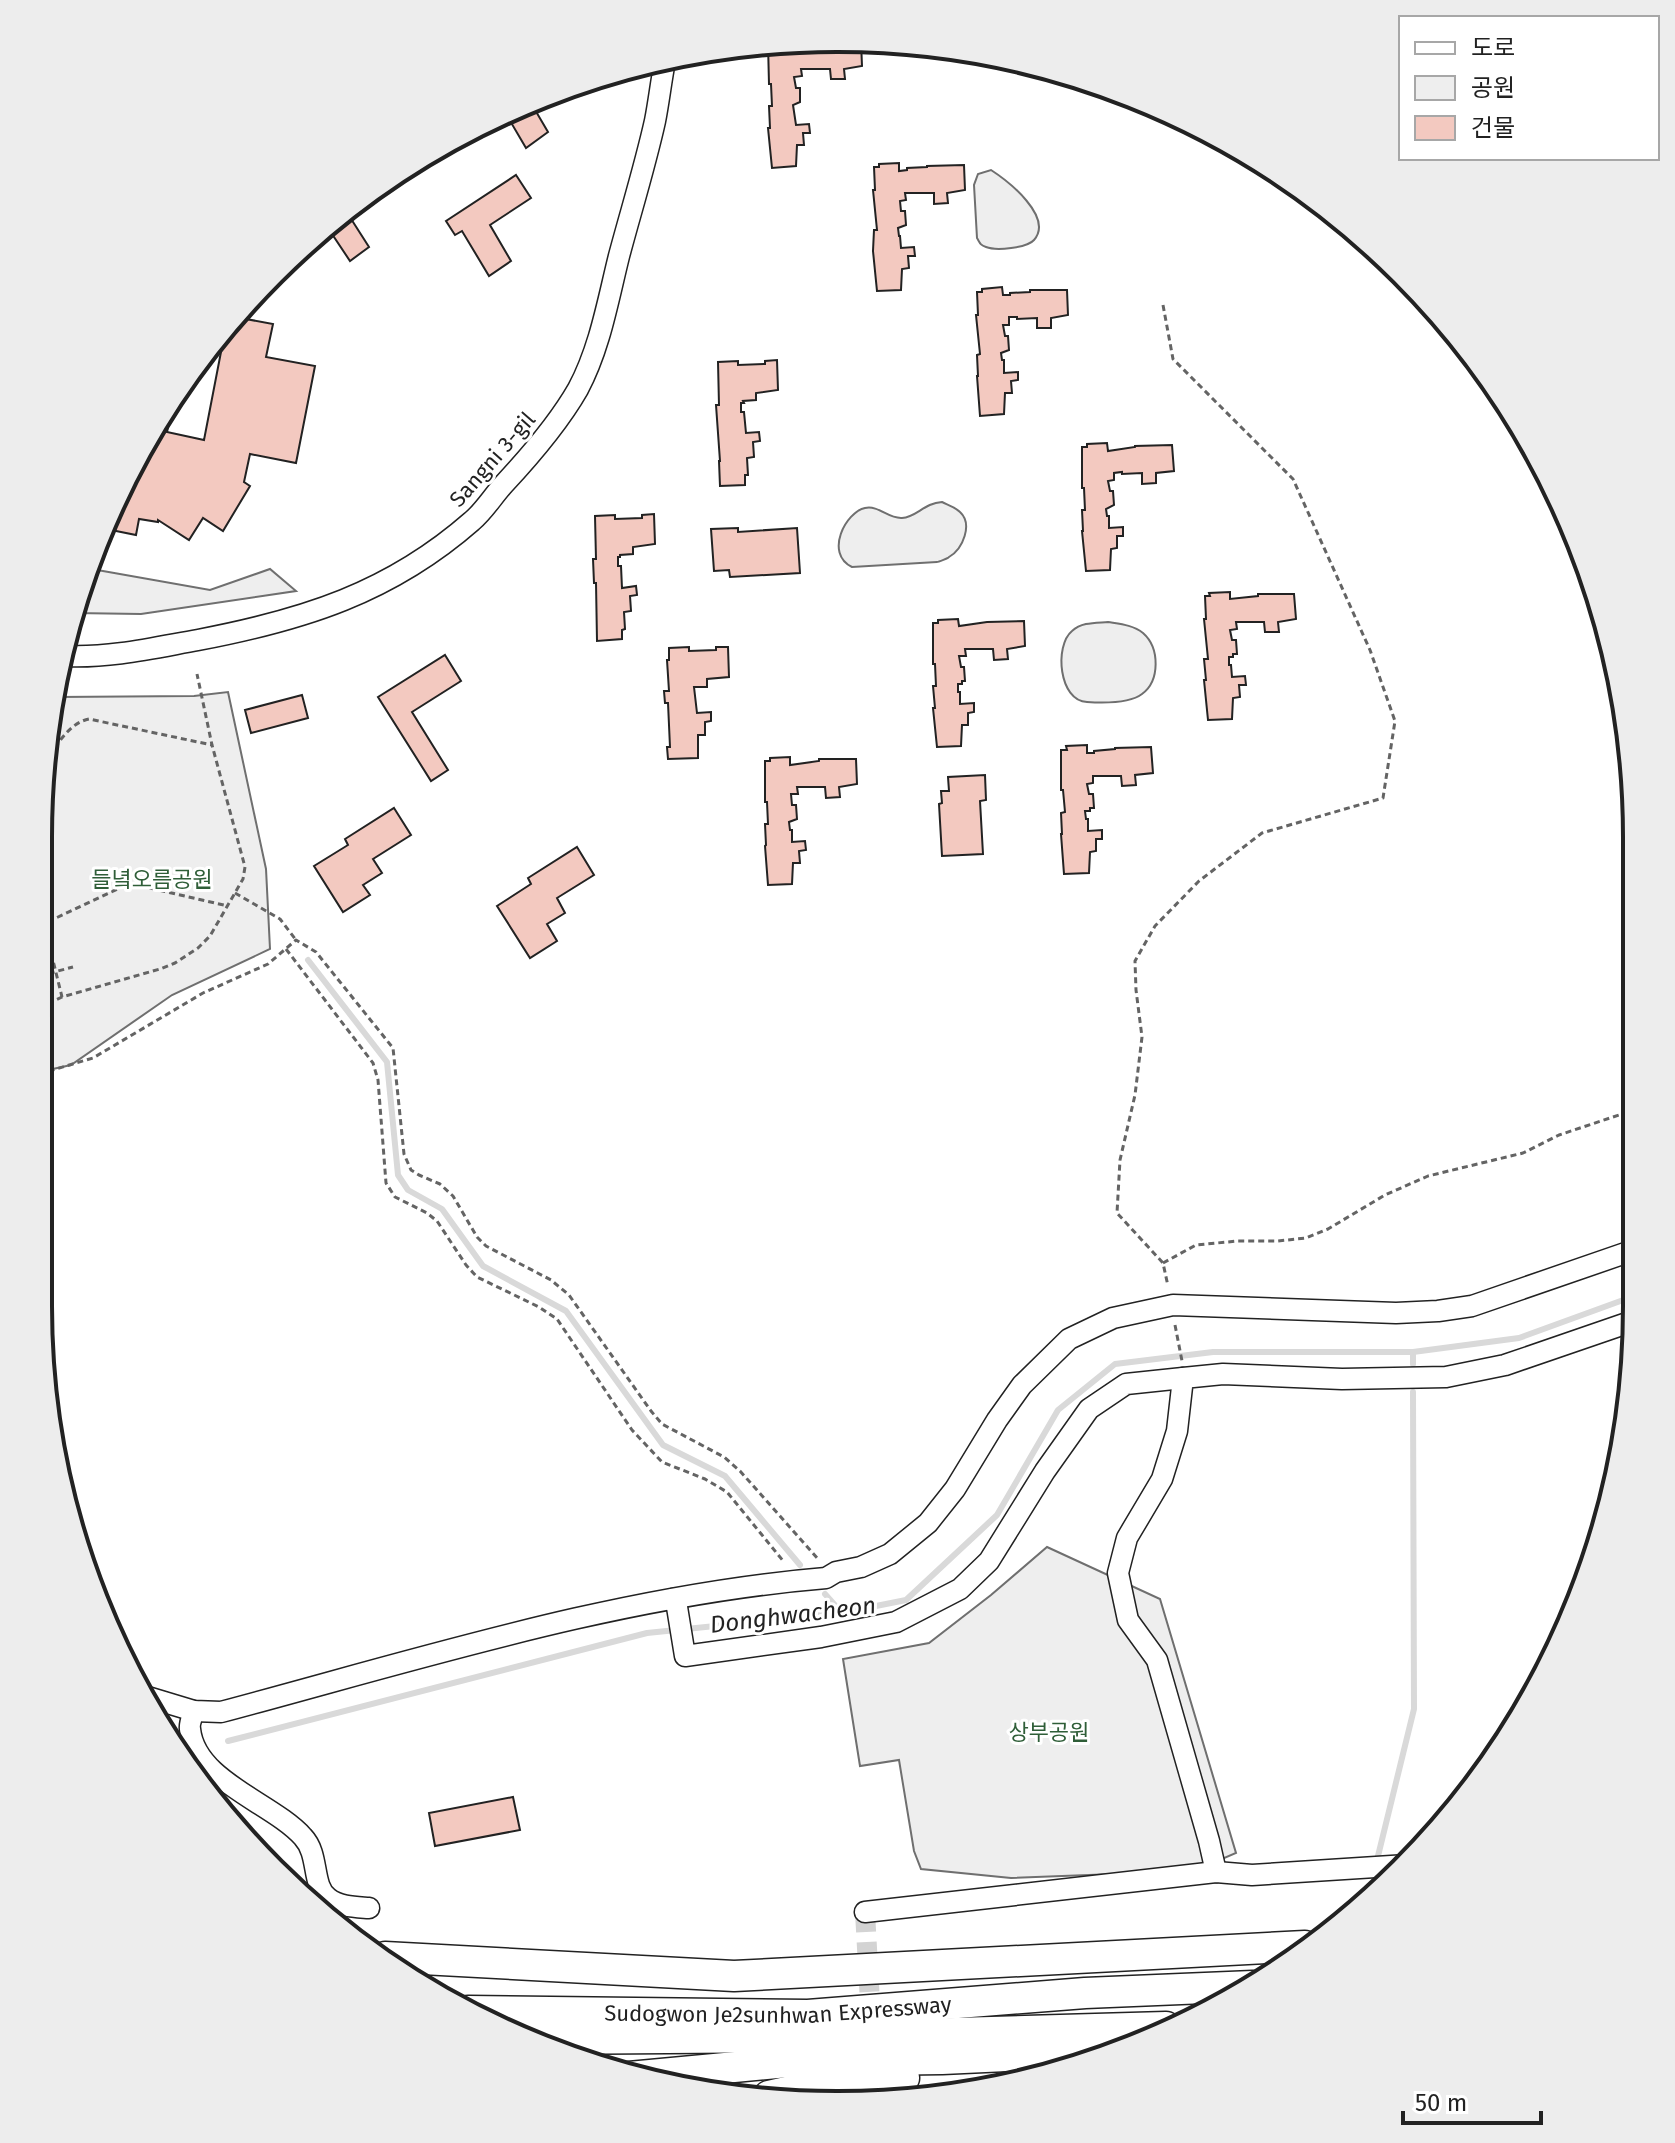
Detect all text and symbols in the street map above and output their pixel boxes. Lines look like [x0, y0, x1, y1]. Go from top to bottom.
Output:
legend [1399, 16, 1659, 160]
text: 도로 [1471, 34, 1515, 62]
text: 공원 [1471, 74, 1515, 102]
text: 건물 [1471, 114, 1515, 142]
street label: Sangni 3-gil [444, 406, 541, 512]
park label: 들녘오름공원 [91, 866, 213, 893]
water label: Donghwacheon [708, 1591, 878, 1639]
park label: 상부공원 [1009, 1719, 1089, 1746]
street label: Sudogwon Je2sunhwan Expressway [604, 1991, 953, 2029]
scale bar [1403, 2075, 1541, 2125]
text: 50 m [1415, 2089, 1467, 2117]

